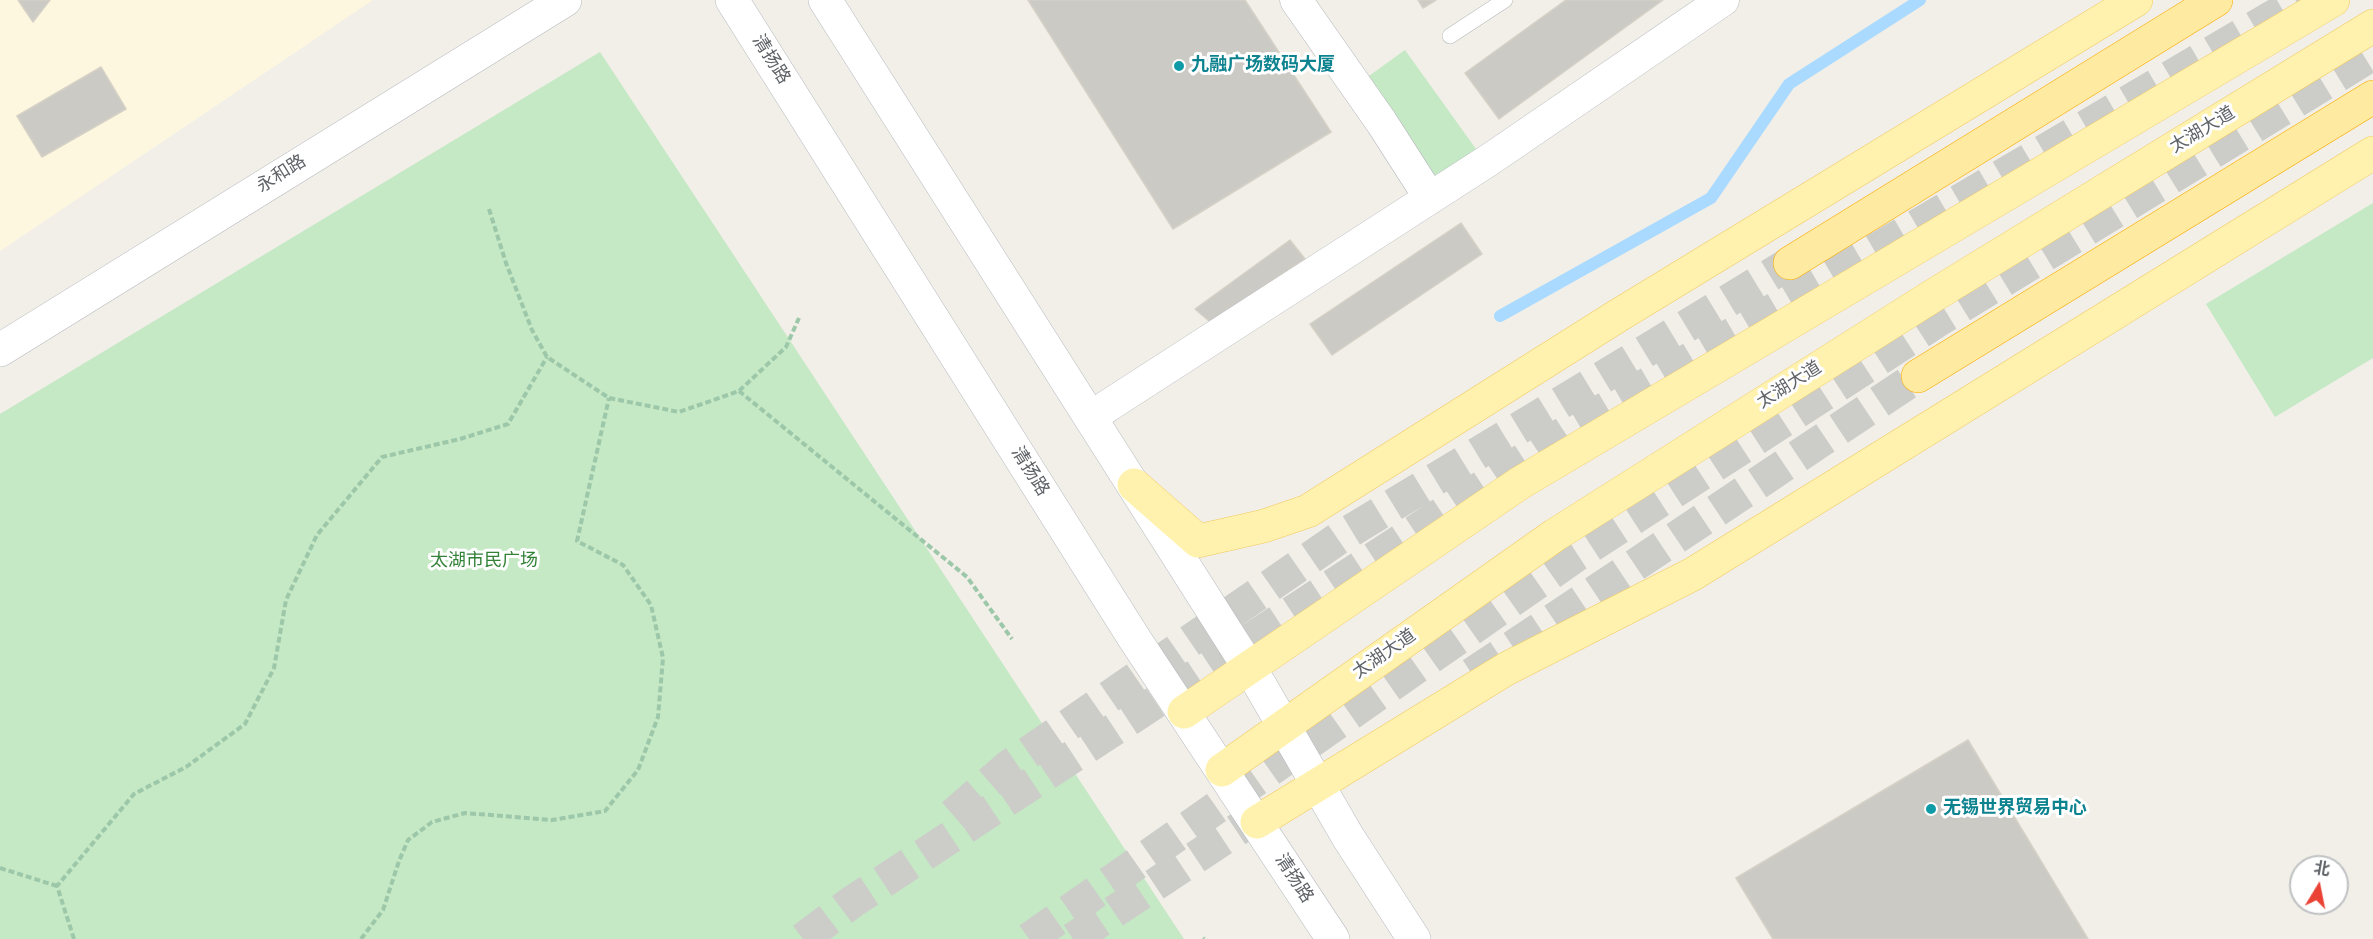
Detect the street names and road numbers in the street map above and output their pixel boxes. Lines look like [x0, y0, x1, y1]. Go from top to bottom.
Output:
street label: 清扬路 [747, 31, 793, 89]
street label: 太湖大道 [2167, 103, 2239, 159]
street label: 永和路 [253, 152, 311, 198]
street label: 太湖大道 [1754, 358, 1826, 414]
street label: 清扬路 [1006, 443, 1052, 501]
street label: 太湖大道 [1349, 626, 1421, 684]
street label: 清扬路 [1269, 850, 1317, 908]

